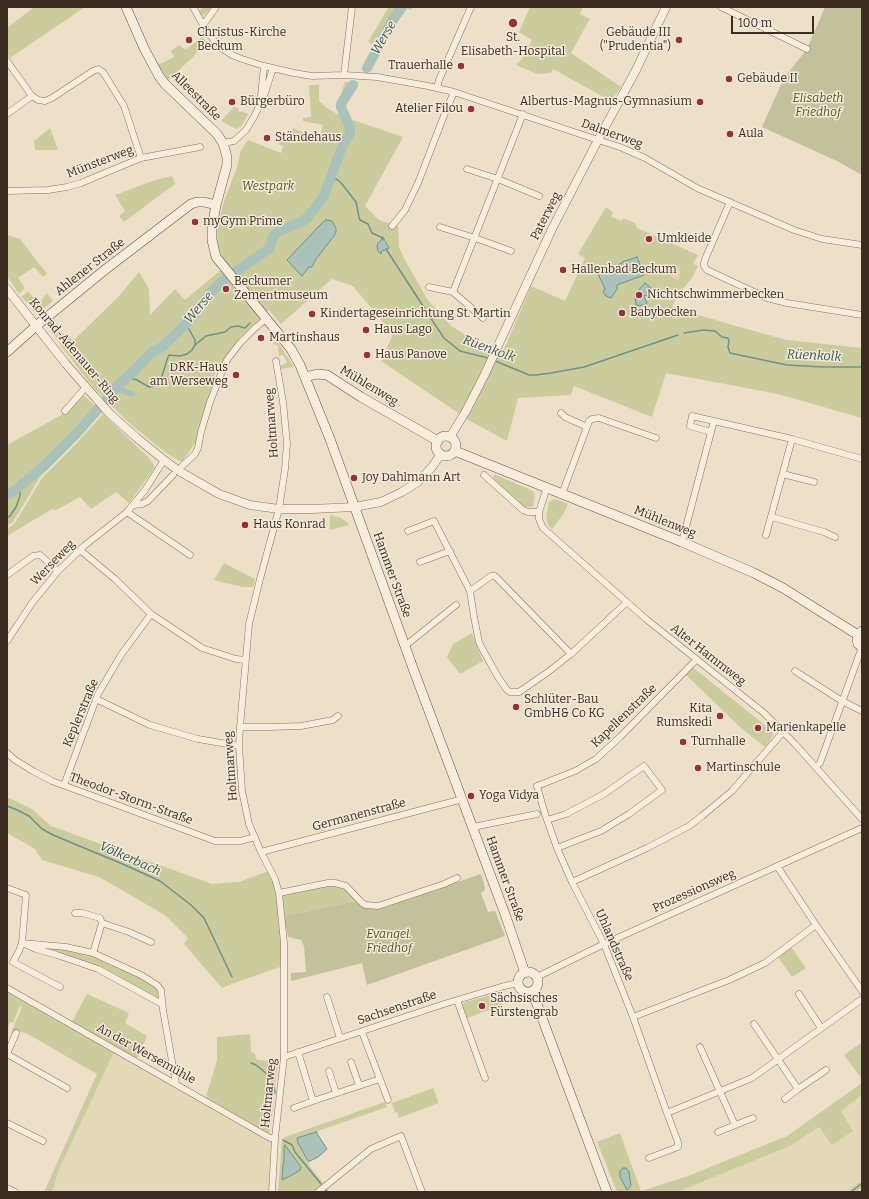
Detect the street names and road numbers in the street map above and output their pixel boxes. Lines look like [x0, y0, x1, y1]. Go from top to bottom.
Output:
street label: Alleestraße [168, 68, 224, 124]
street label: Dalmerweg [579, 116, 645, 152]
street label: Münsterweg [65, 143, 135, 181]
street label: Paterweg [528, 189, 564, 243]
street label: Ahlener Straße [52, 235, 128, 299]
street label: Konrad-Adenauer-Ring [26, 296, 122, 406]
street label: Mühlenweg [337, 363, 401, 409]
street label: Holtmarweg [262, 388, 282, 458]
street label: Mühlenweg [632, 503, 698, 541]
street label: Hammer Straße [370, 530, 414, 620]
street label: Werseweg [28, 537, 78, 589]
street label: Alter Hammweg [668, 621, 748, 689]
street label: Keplerstraße [60, 677, 102, 749]
street label: Kapellenstraße [588, 681, 660, 751]
street label: Holtmarweg [221, 731, 241, 801]
street label: Theodor-Storm-Straße [67, 770, 195, 828]
street label: Germanenstraße [311, 796, 407, 834]
street label: Hammer Straße [483, 834, 527, 924]
street label: Prozessionsweg [650, 866, 738, 916]
street label: Uhlandstraße [592, 907, 636, 983]
street label: Sachsenstraße [356, 988, 438, 1028]
street label: An der Wersemühle [94, 1021, 198, 1087]
street label: Holtmarweg [258, 1057, 280, 1129]

